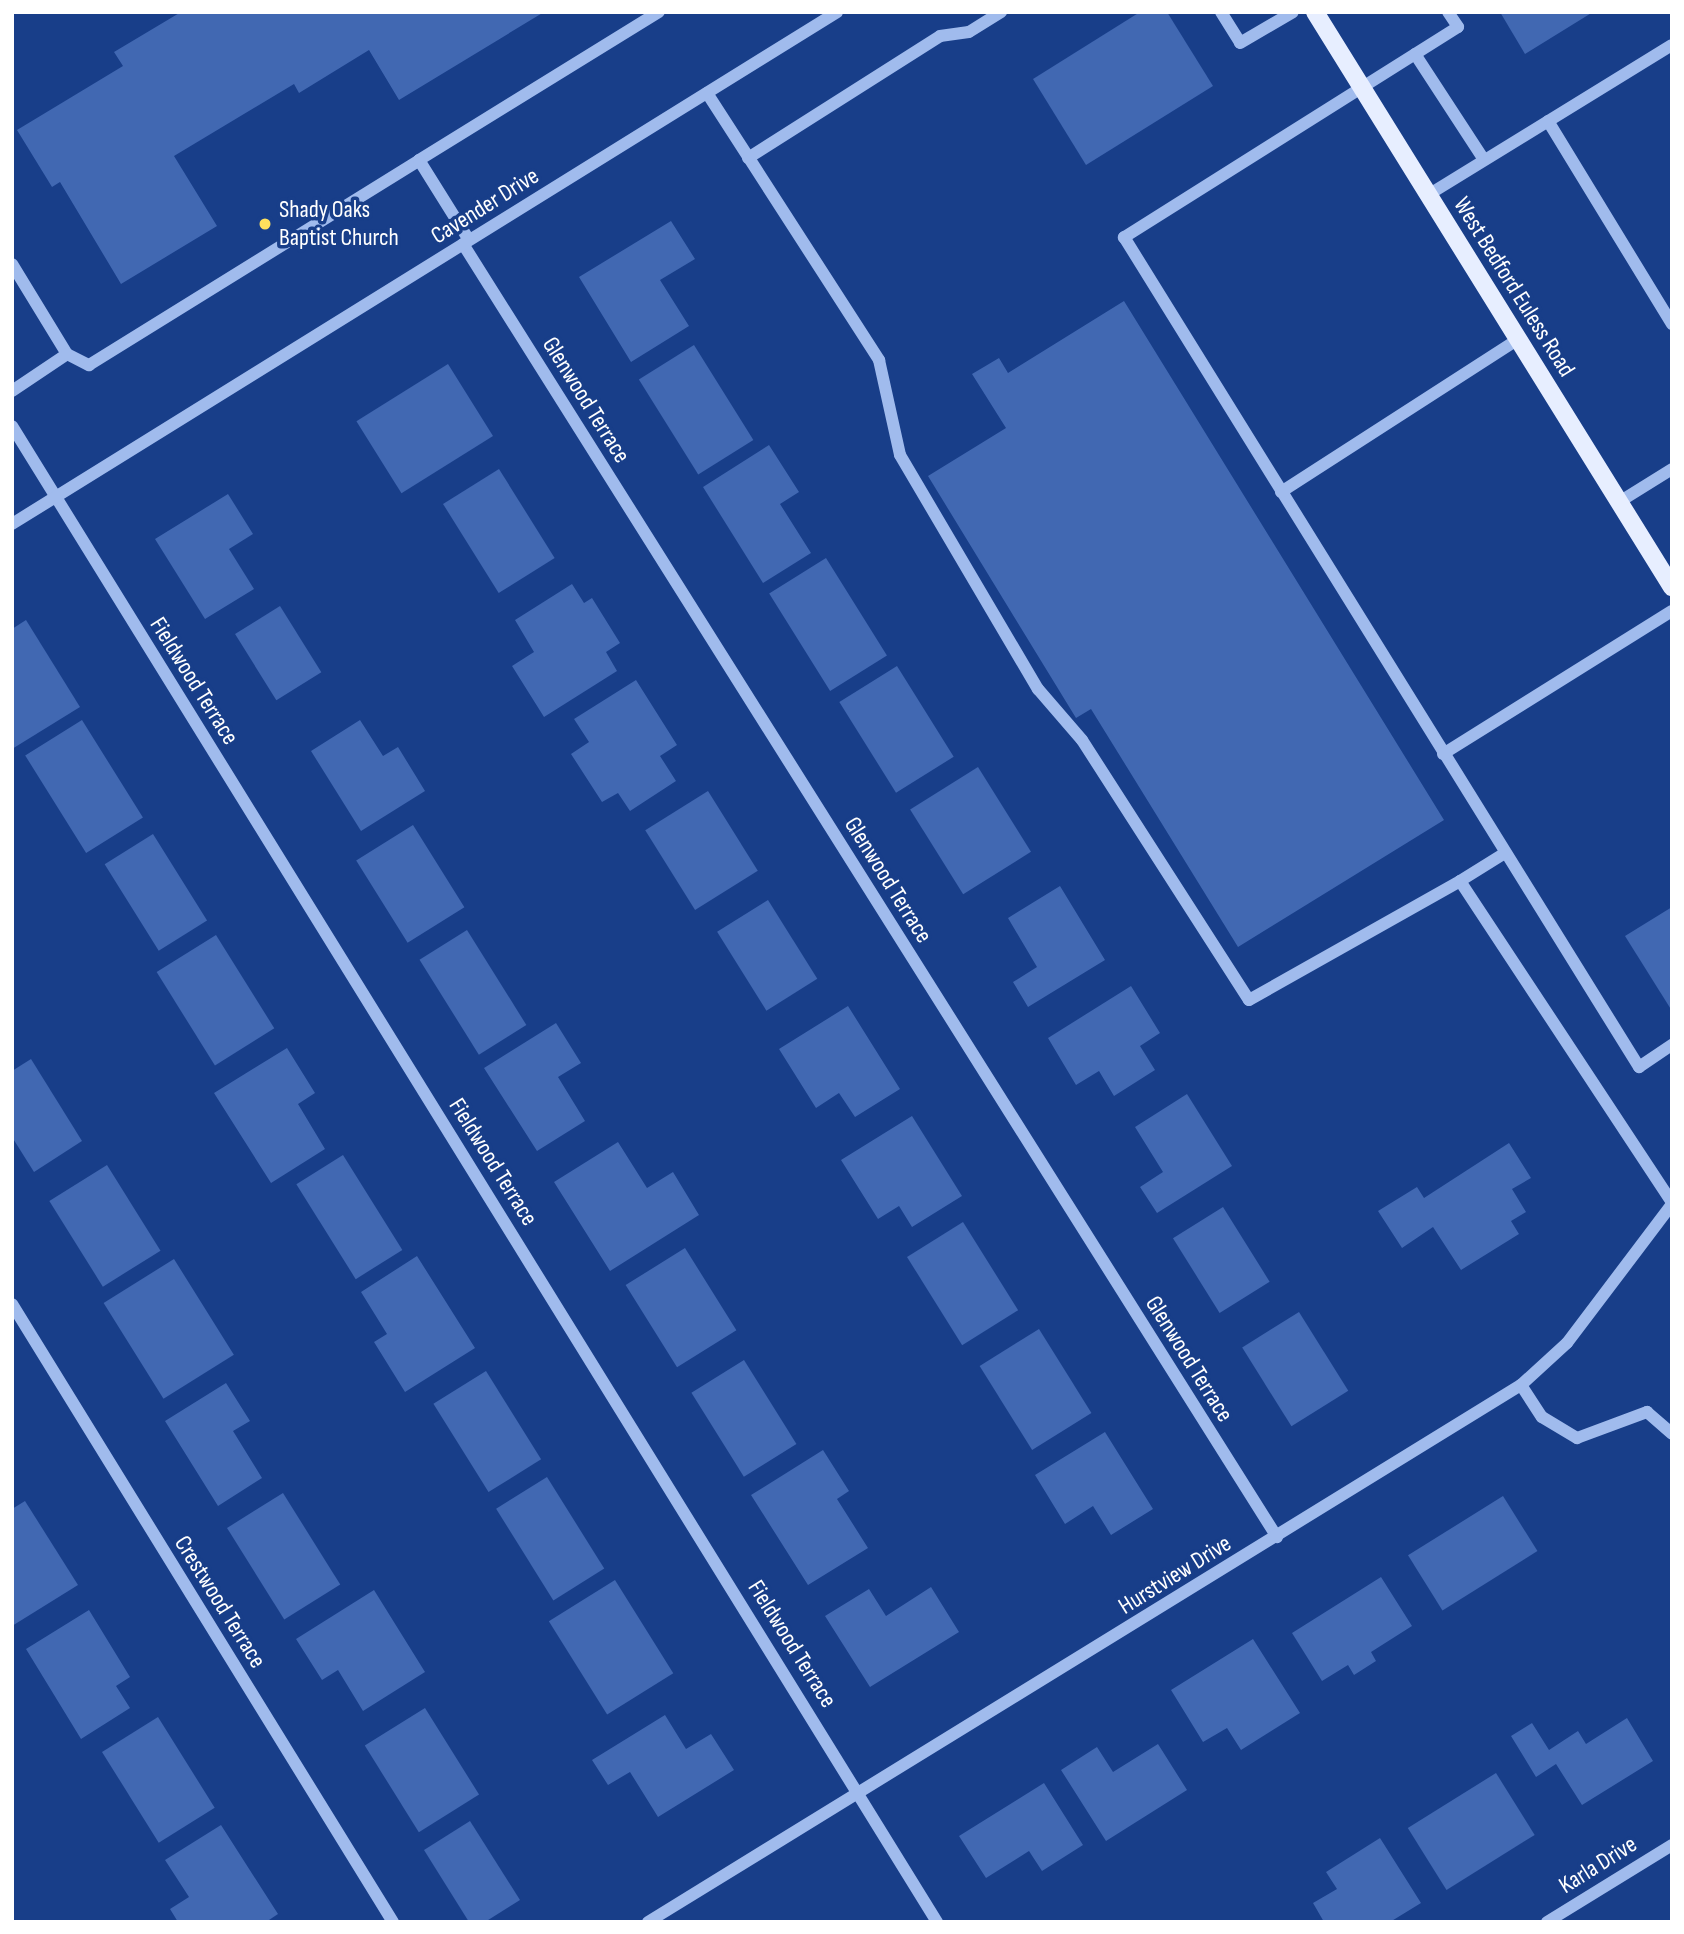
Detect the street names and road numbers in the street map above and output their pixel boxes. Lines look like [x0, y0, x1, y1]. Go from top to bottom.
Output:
street label: Cavender Drive [426, 162, 544, 250]
street label: West Bedford Euless Road [1447, 192, 1581, 382]
street label: Glenwood Terrace [536, 332, 636, 468]
street label: Fieldwood Terrace [143, 612, 245, 750]
street label: Glenwood Terrace [838, 812, 938, 948]
street label: Fieldwood Terrace [442, 1093, 544, 1231]
street label: Glenwood Terrace [1139, 1291, 1239, 1427]
street label: Hurstview Drive [1113, 1529, 1237, 1621]
street label: Crestwood Terrace [168, 1531, 272, 1673]
street label: Fieldwood Terrace [741, 1575, 843, 1713]
street label: Karla Drive [1554, 1830, 1642, 1900]

